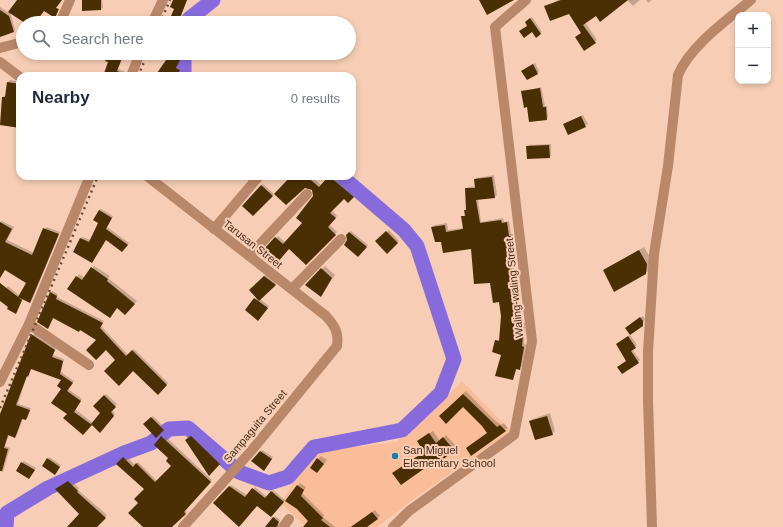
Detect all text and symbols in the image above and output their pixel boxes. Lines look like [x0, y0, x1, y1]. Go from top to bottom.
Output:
map controls [735, 12, 771, 84]
button: + [735, 12, 771, 48]
search box [16, 16, 356, 60]
icon: search [30, 27, 52, 49]
text: Search here [62, 30, 144, 47]
button: − [735, 48, 771, 84]
text: Nearby [32, 88, 90, 107]
text: 0 results [291, 91, 340, 106]
street label: Tarusan Street [221, 217, 285, 271]
street label: Waling-waling Street [503, 237, 525, 339]
street label: Sampaguita Street [221, 387, 289, 465]
place label: San Miguel Elementary School [403, 444, 495, 469]
marker: San Miguel Elementary School [390, 451, 400, 461]

